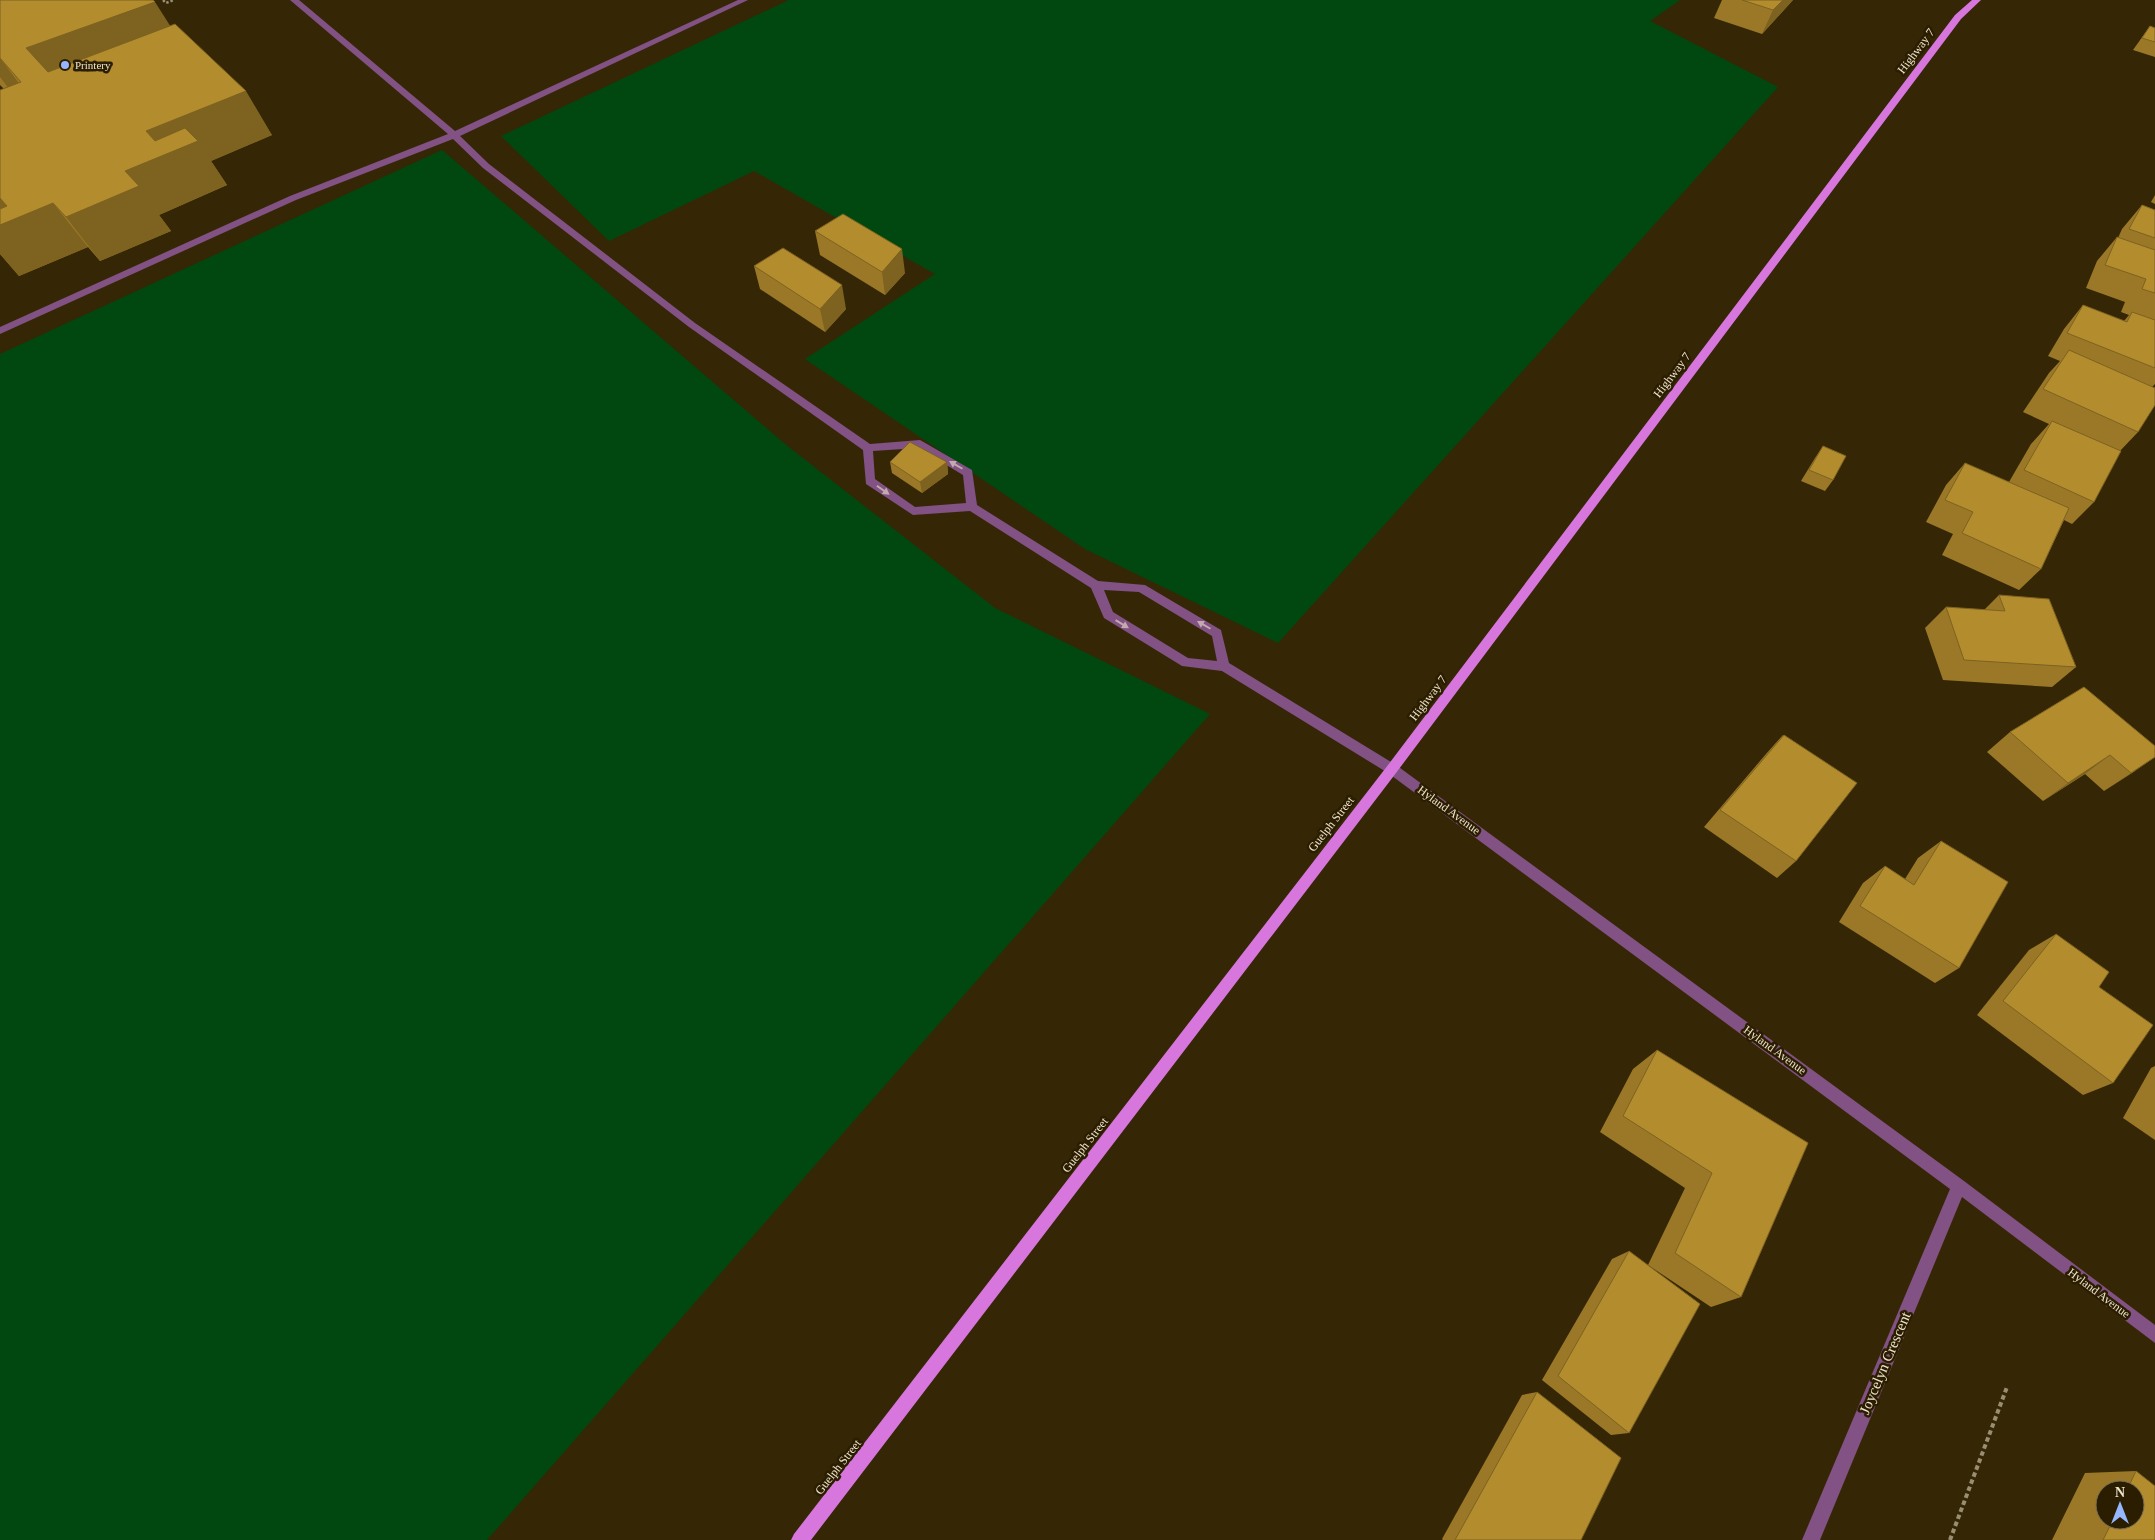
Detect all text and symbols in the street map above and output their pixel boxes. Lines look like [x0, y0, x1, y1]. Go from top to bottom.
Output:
street label: Highway 7 [1894, 26, 1938, 76]
marker: Printery [59, 59, 71, 71]
place label: Printery [75, 59, 111, 71]
street label: Highway 7 [1650, 350, 1694, 400]
one-way arrow [949, 461, 962, 470]
one-way arrow [876, 485, 890, 495]
one-way arrow [1115, 619, 1128, 628]
one-way arrow [1197, 621, 1210, 630]
street label: Highway 7 [1406, 673, 1450, 723]
street label: Hyland Avenue [1415, 783, 1483, 837]
street label: Guelph Street [1305, 793, 1357, 854]
street label: Hyland Avenue [1741, 1023, 1809, 1077]
street label: Guelph Street [1059, 1114, 1111, 1175]
street label: Hyland Avenue [2065, 1265, 2133, 1321]
street label: Joycelyn Crescent [1856, 1309, 1914, 1417]
street label: Guelph Street [812, 1436, 864, 1497]
north arrow [2095, 1480, 2145, 1530]
text: N [2115, 1485, 2125, 1500]

